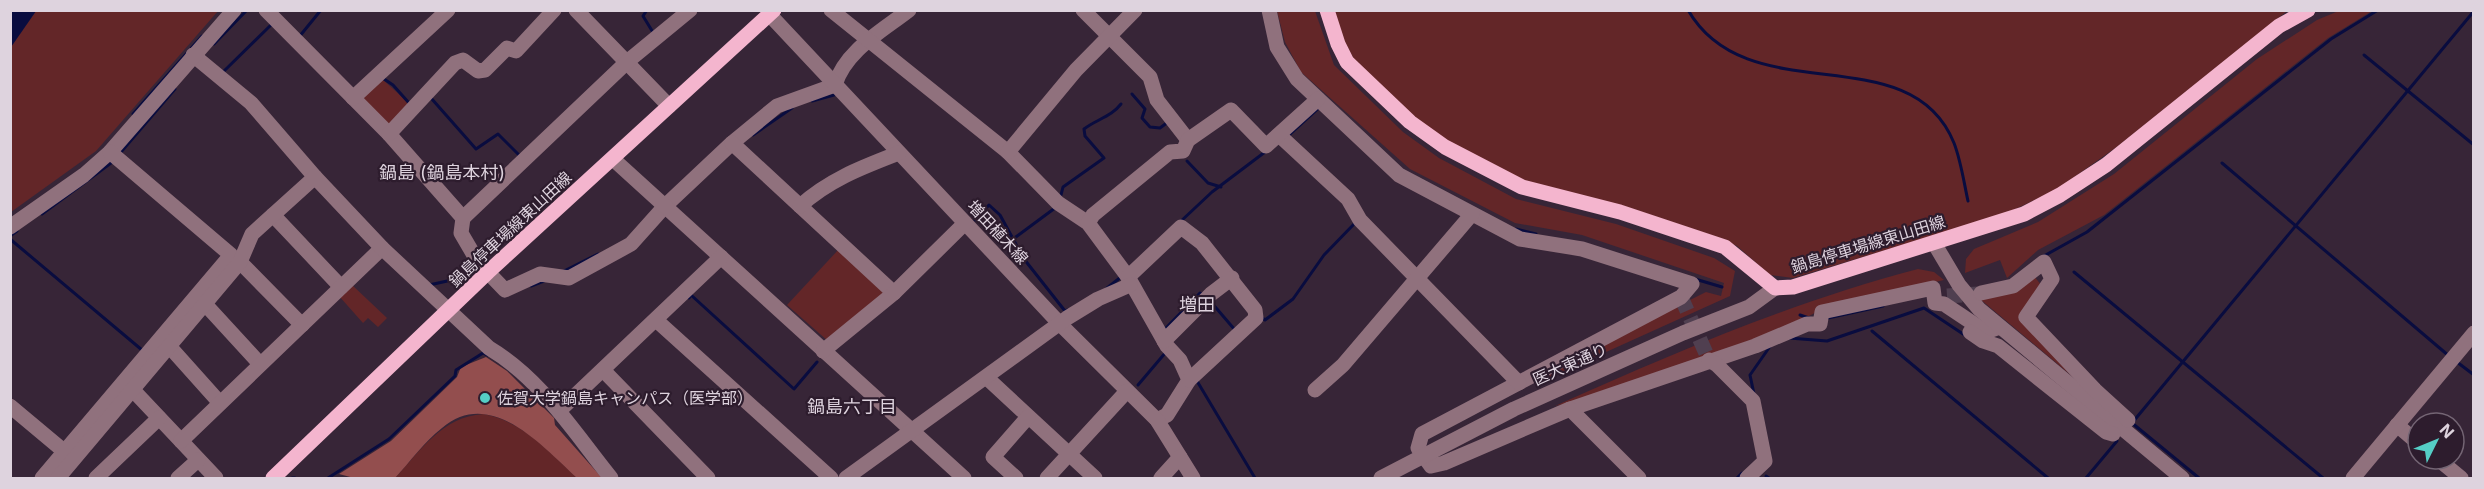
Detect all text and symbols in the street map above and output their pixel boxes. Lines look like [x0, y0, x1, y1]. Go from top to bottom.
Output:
district label: 鍋島 (鍋島本村) [379, 162, 505, 183]
street label: 鍋島停車場線東山田線 [445, 167, 575, 291]
street label: 増田植木線 [963, 196, 1033, 268]
street label: 鍋島停車場線東山田線 [1789, 211, 1947, 277]
district label: 増田 [1179, 294, 1215, 315]
street label: 医大東通り [1529, 339, 1611, 389]
place label: 佐賀大学鍋島キャンパス（医学部） [497, 388, 753, 408]
marker: 佐賀大学鍋島キャンパス（医学部） [478, 391, 492, 405]
district label: 鍋島六丁目 [807, 396, 897, 417]
north arrow [2406, 411, 2466, 471]
text: N [2435, 419, 2458, 442]

